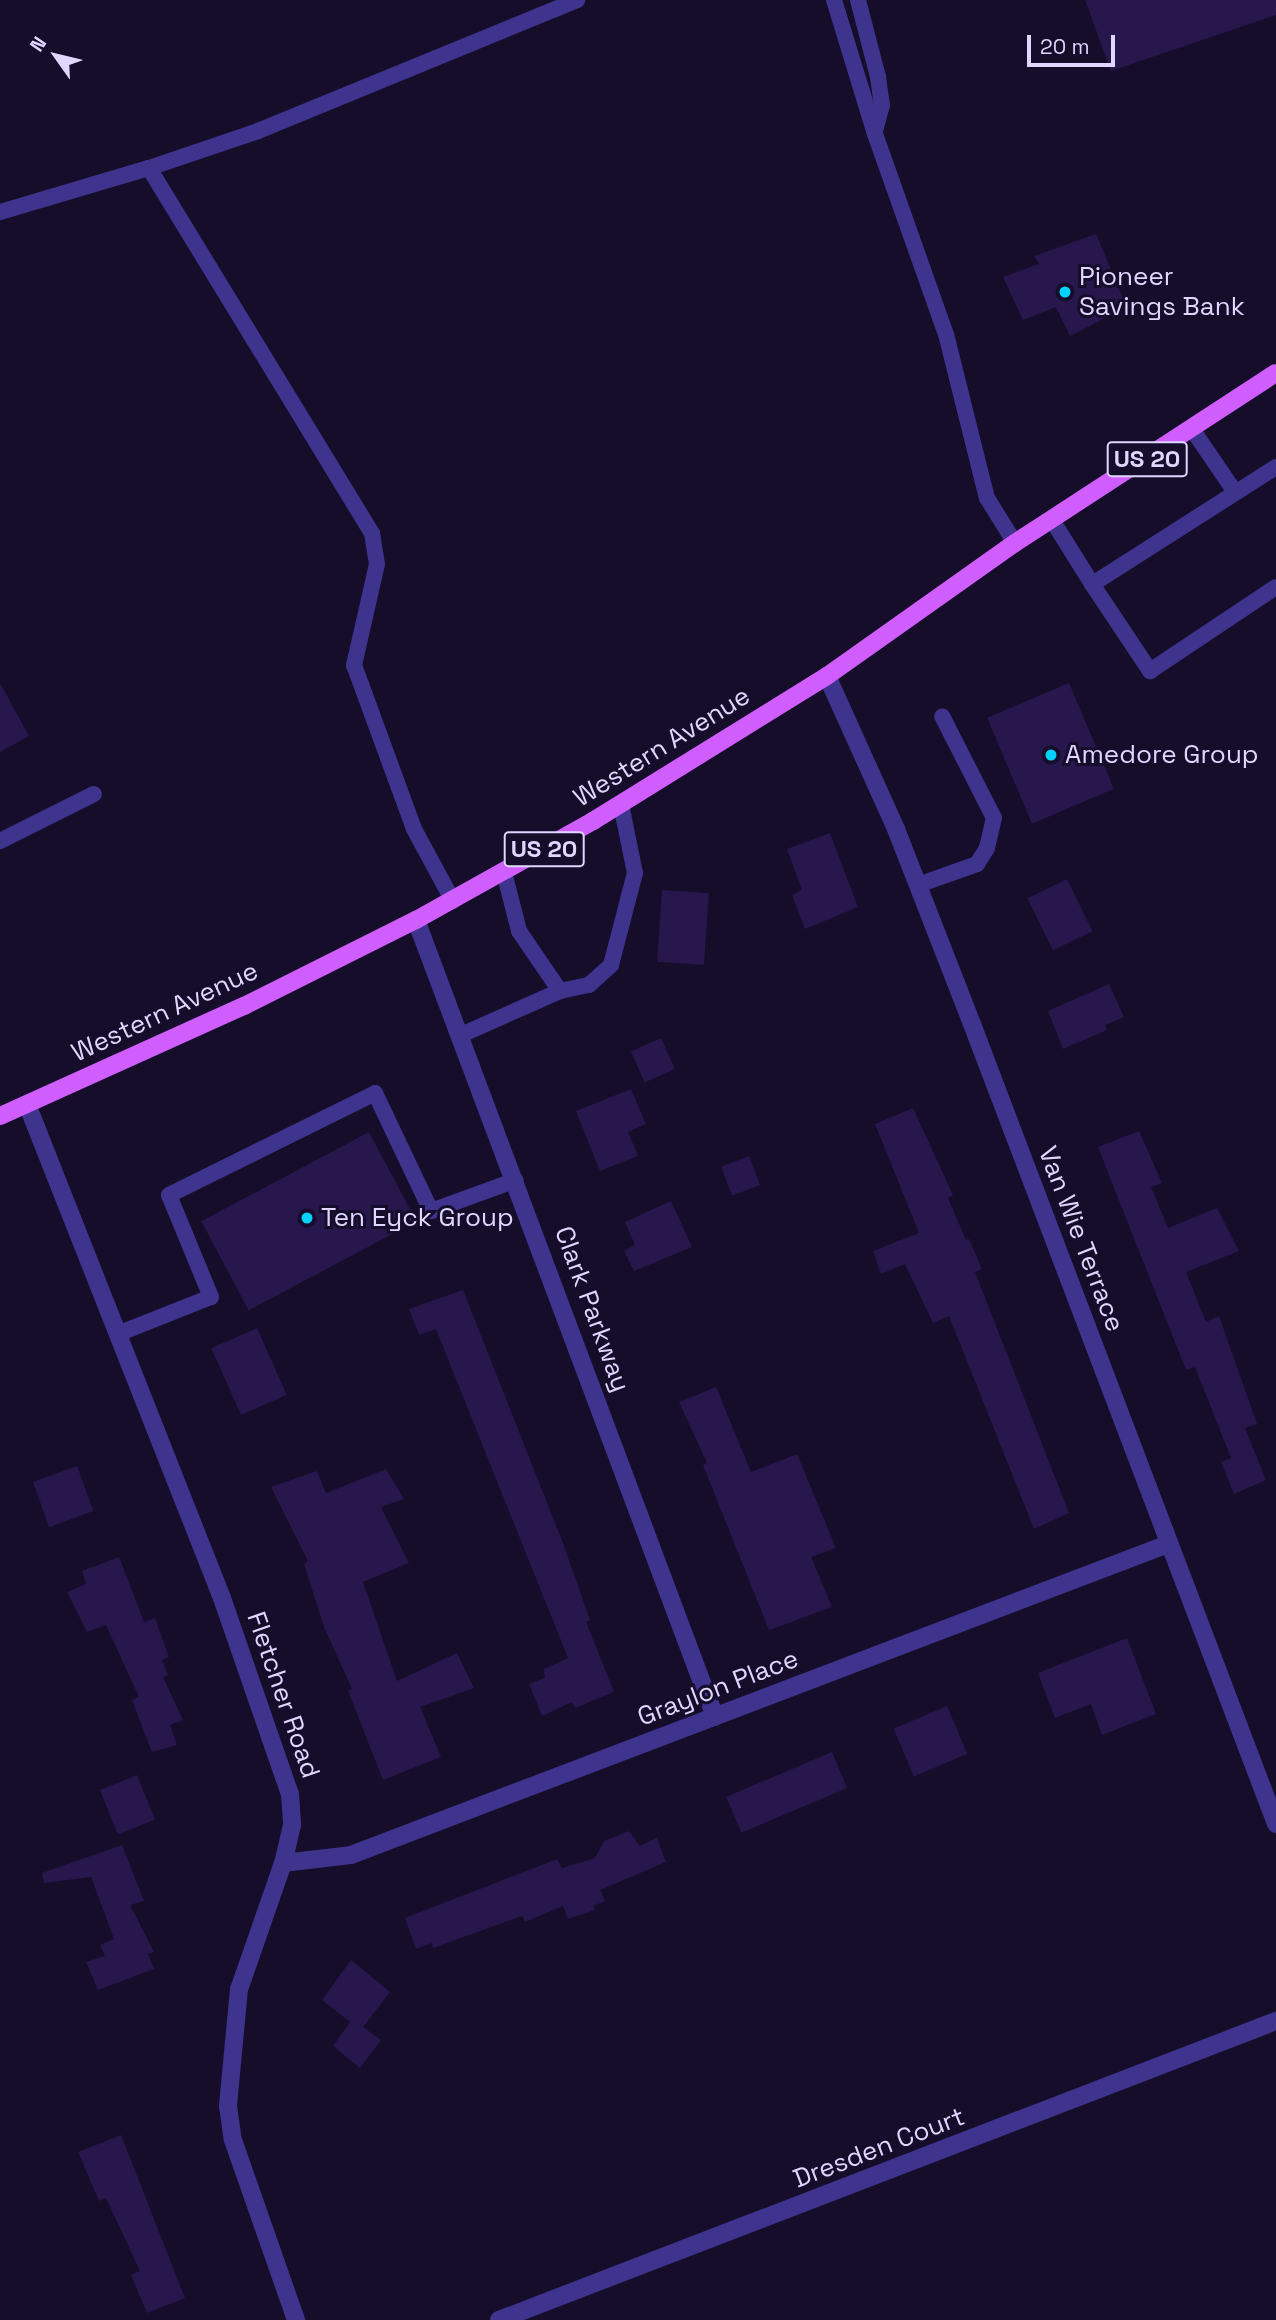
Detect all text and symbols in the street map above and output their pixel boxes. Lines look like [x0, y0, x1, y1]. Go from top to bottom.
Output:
north arrow [21, 21, 91, 91]
scale bar [1031, 21, 1118, 65]
text: N [24, 32, 52, 56]
text: 20 m [1040, 33, 1090, 60]
place label: Pioneer Savings Bank [1079, 261, 1245, 322]
marker: Pioneer Savings Bank [1057, 284, 1073, 300]
road number: US 20 [1105, 438, 1189, 480]
street label: Western Avenue [568, 680, 756, 814]
place label: Amedore Group [1065, 739, 1259, 771]
marker: Amedore Group [1043, 747, 1059, 763]
road number: US 20 [502, 828, 586, 870]
street label: Western Avenue [67, 955, 263, 1069]
street label: Van Wie Terrace [1031, 1142, 1131, 1336]
place label: Ten Eyck Group [321, 1202, 514, 1234]
marker: Ten Eyck Group [299, 1210, 315, 1226]
street label: Clark Parkway [548, 1222, 636, 1396]
street label: Fletcher Road [240, 1608, 326, 1782]
street label: Graylon Place [633, 1643, 803, 1733]
street label: Dresden Court [789, 2101, 969, 2195]

